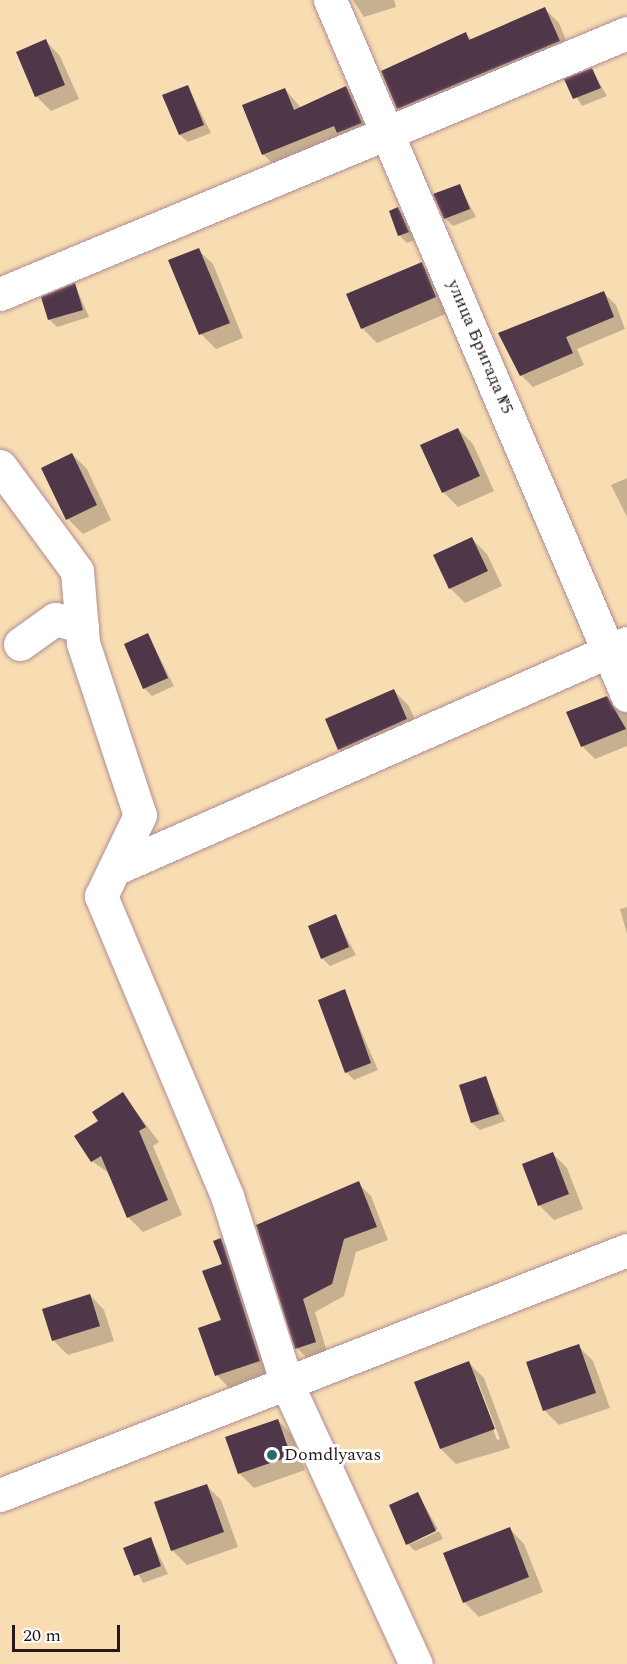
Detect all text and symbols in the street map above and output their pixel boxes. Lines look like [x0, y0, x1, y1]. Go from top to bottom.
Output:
street label: улица Бригада №5 [442, 276, 518, 418]
place label: Domdlyavas [284, 1444, 381, 1466]
marker: Domdlyavas [265, 1448, 279, 1462]
scale bar [15, 1613, 123, 1651]
text: 20 m [23, 1622, 61, 1649]

